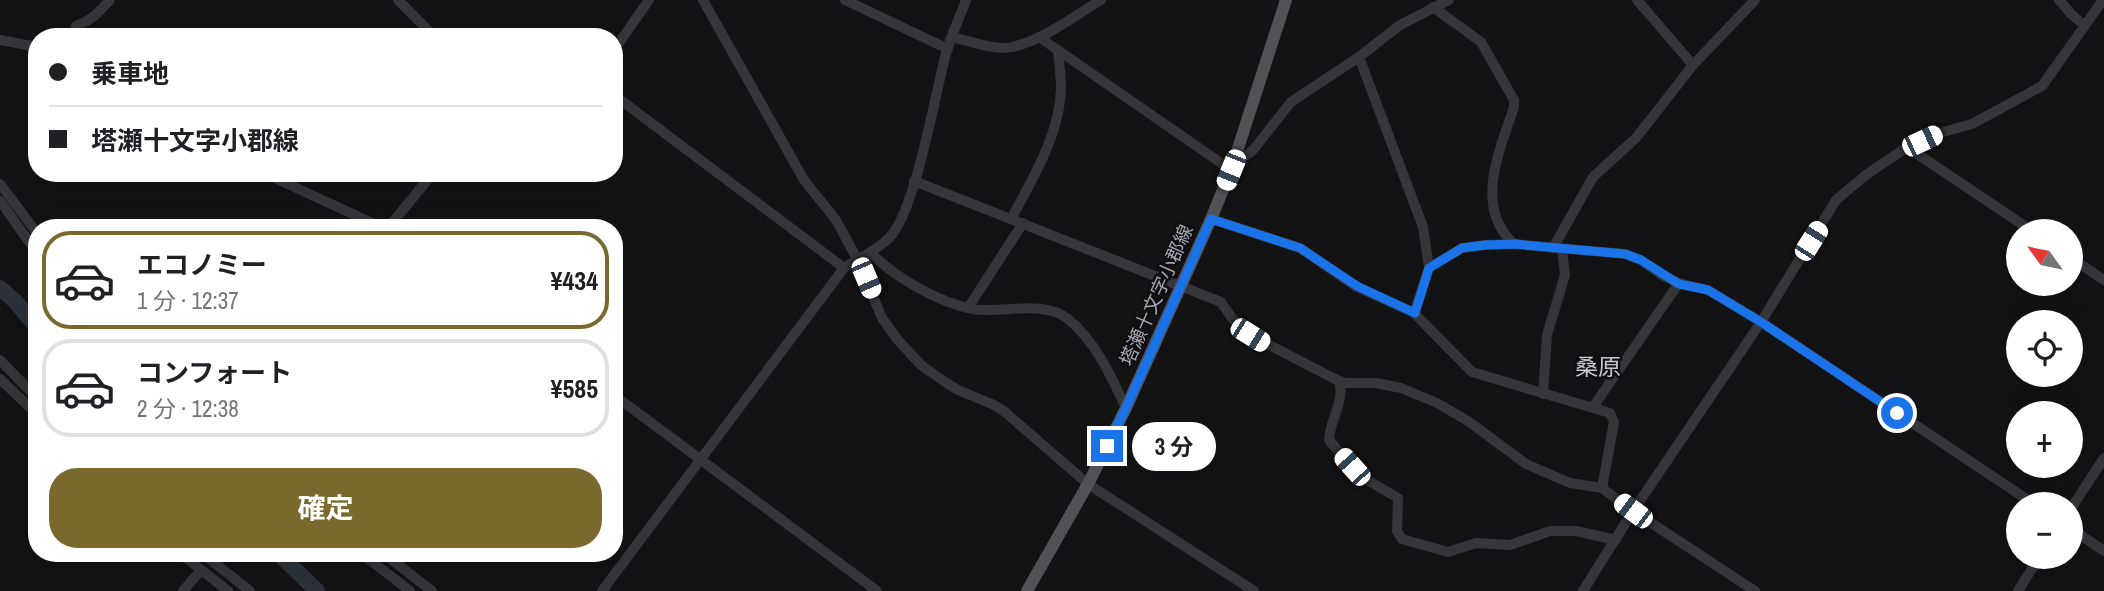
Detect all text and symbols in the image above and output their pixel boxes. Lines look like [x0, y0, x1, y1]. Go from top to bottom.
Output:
text: 乗車地 [91, 56, 169, 91]
text: 塔瀬十文字小郡線 [91, 123, 299, 158]
car [1899, 123, 1946, 159]
car [1214, 147, 1249, 193]
car [1791, 218, 1832, 264]
north arrow [2006, 219, 2082, 296]
map controls [2006, 219, 2083, 569]
street label: 塔瀬十文字小郡線 [1113, 220, 1199, 370]
text: エコノミー [137, 247, 267, 282]
icon: car [53, 249, 116, 312]
car [849, 255, 884, 301]
text: ¥434 [551, 263, 598, 298]
text: 1 分 · 12:37 [137, 285, 239, 316]
button: locate [2006, 310, 2083, 387]
car [1227, 315, 1274, 355]
district label: 桑原 [1575, 351, 1621, 382]
text: コンフォート [137, 355, 292, 390]
icon: car [53, 357, 116, 420]
text: ¥585 [551, 371, 598, 406]
text: 2 分 · 12:38 [137, 393, 239, 424]
route start [1881, 397, 1913, 429]
button: + [2006, 401, 2083, 478]
callout: 3 分 [1132, 422, 1216, 471]
route end [1091, 430, 1123, 462]
text: 3 分 [1155, 431, 1193, 462]
car [1331, 444, 1374, 490]
button: 確定 [49, 468, 602, 548]
car [1610, 490, 1657, 532]
button: − [2006, 492, 2083, 569]

